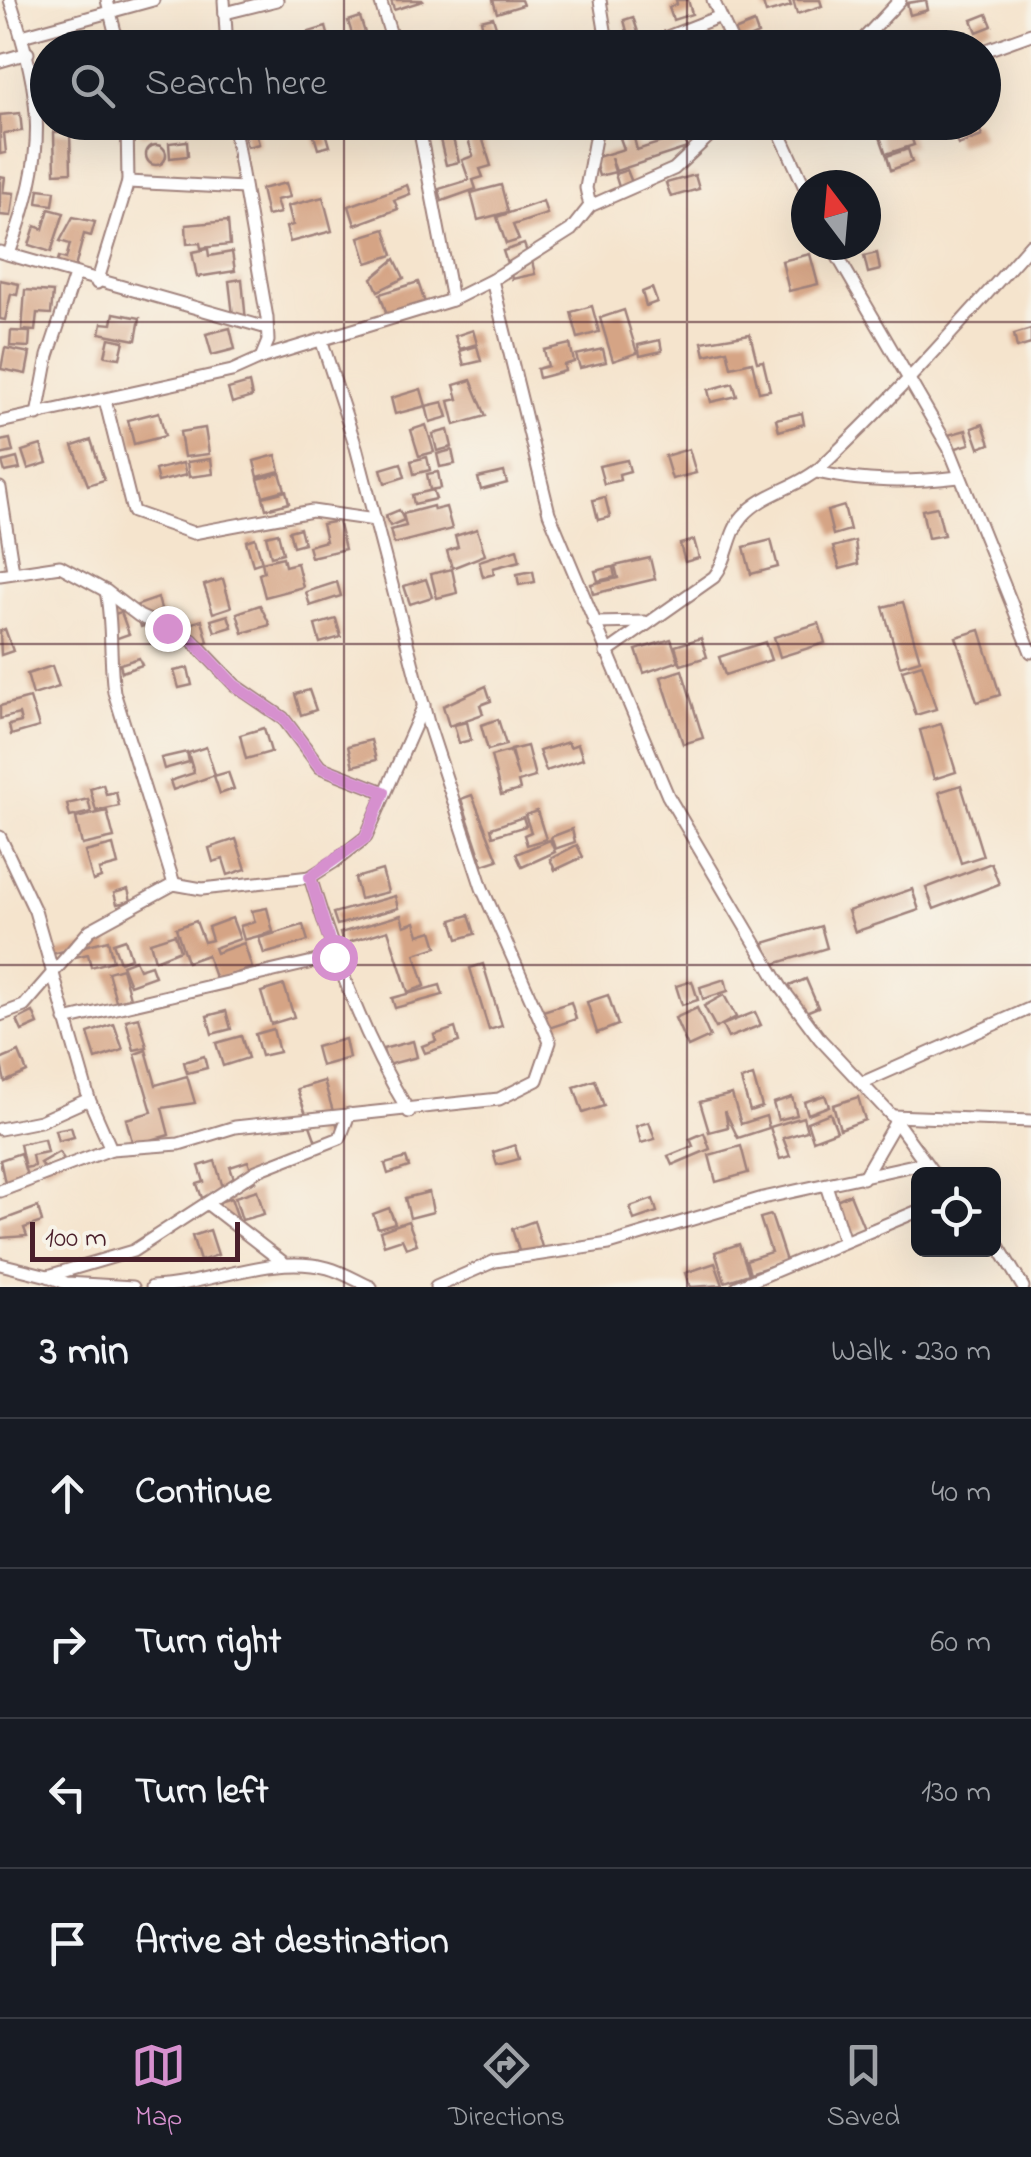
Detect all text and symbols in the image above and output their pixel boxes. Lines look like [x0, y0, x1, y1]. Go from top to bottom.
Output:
search box [30, 30, 1001, 140]
text: Search here [145, 57, 327, 113]
icon: search [65, 58, 120, 113]
north arrow [791, 170, 881, 260]
route end [145, 606, 191, 652]
route start [312, 935, 358, 981]
map controls [911, 1167, 1001, 1257]
button: locate [911, 1167, 1001, 1257]
scale bar [30, 1217, 240, 1262]
text: 100 m [45, 1219, 107, 1260]
text: 3 min [40, 1322, 129, 1383]
text: Walk · 230 m [831, 1329, 991, 1376]
text: Continue [135, 1465, 271, 1521]
icon: ahead [40, 1466, 95, 1521]
text: 40 m [931, 1470, 991, 1517]
text: Turn right [135, 1615, 281, 1671]
icon: right [40, 1616, 95, 1671]
text: 60 m [930, 1620, 991, 1667]
text: Turn left [135, 1765, 268, 1821]
icon: left [40, 1766, 95, 1821]
text: 130 m [921, 1770, 991, 1817]
text: Arrive at destination [135, 1915, 449, 1971]
icon: arrive [40, 1916, 95, 1971]
tab: Map [131, 2038, 186, 2139]
tab: Directions [448, 2038, 565, 2139]
tab: Saved [827, 2038, 900, 2139]

